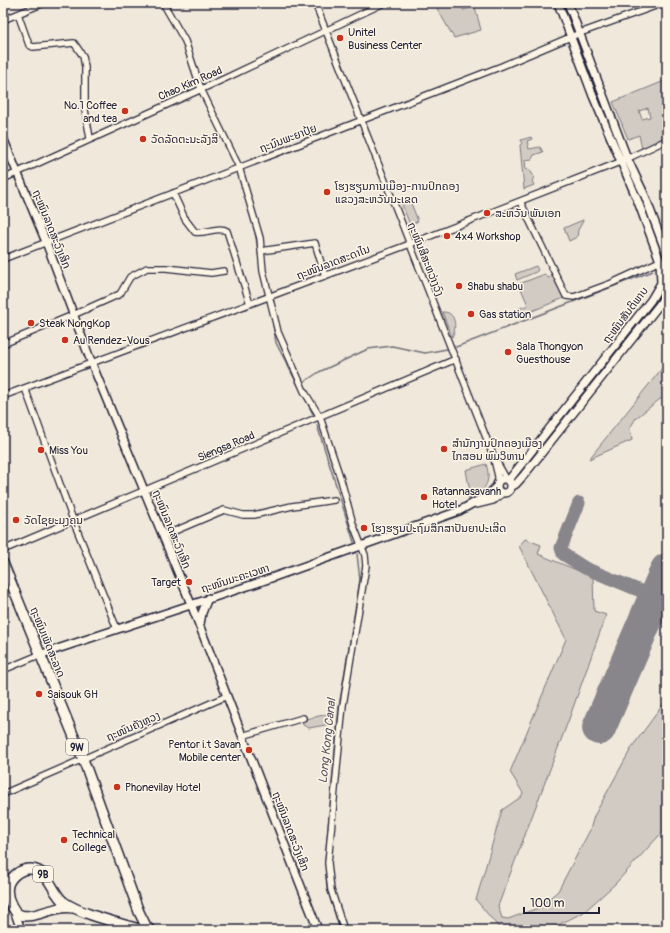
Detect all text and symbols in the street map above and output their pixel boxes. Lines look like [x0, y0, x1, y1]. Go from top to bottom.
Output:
place label: Unitel Business Center [348, 26, 422, 52]
marker: Unitel Business Center [335, 33, 345, 43]
street label: Chao Kim Road [156, 64, 224, 103]
place label: No.1 Coffee and tea [64, 99, 118, 125]
marker: No.1 Coffee and tea [120, 106, 130, 116]
street label: ຖະນົນພະຍາປຸ້ຍ [258, 122, 319, 156]
place label: ວັດລັດຕະນະລັງສີ [151, 133, 218, 146]
marker: ວັດລັດຕະນະລັງສີ [138, 134, 148, 144]
place label: ໂຮງຮຽນການເມືອງ-ການປົກຄອງ ແຂວງສະຫວັນນະເຂດ [334, 180, 459, 206]
marker: ໂຮງຮຽນການເມືອງ-ການປົກຄອງ ແຂວງສະຫວັນນະເຂດ [322, 187, 332, 197]
street label: ຖະໜົນລາດສະວົງເສິກ [30, 188, 73, 271]
place label: ສະຫວັນ ພັນເອກ [495, 207, 561, 220]
marker: ສະຫວັນ ພັນເອກ [482, 208, 492, 218]
street label: ຖະໜົນສີສະຫວ່າງວົງ [405, 220, 446, 298]
place label: 4x4 Workshop [455, 230, 521, 243]
marker: 4x4 Workshop [442, 231, 452, 241]
street label: ຖະໜົນລາດສະດາໄນ [295, 242, 372, 282]
place label: Shabu shabu [467, 280, 523, 293]
marker: Shabu shabu [454, 281, 464, 291]
street label: ຖະໜົນສັນຕິພາບ [600, 284, 651, 346]
place label: Gas station [479, 308, 531, 321]
marker: Gas station [466, 309, 476, 319]
place label: Steak NongKop [39, 317, 110, 330]
marker: Steak NongKop [26, 318, 36, 328]
place label: Au Rendez-Vous [73, 334, 150, 347]
marker: Au Rendez-Vous [60, 335, 70, 345]
place label: Sala Thongyon Guesthouse [516, 340, 583, 366]
marker: Sala Thongyon Guesthouse [503, 347, 513, 357]
street label: Siengsa Road [196, 429, 257, 464]
place label: ສຳນັກງານປົກຄອງເມືອງ ໄກສອນ ພົມວິຫານ [451, 437, 542, 463]
place label: Miss You [49, 444, 88, 457]
marker: ສຳນັກງານປົກຄອງເມືອງ ໄກສອນ ພົມວິຫານ [439, 444, 449, 454]
marker: Miss You [36, 445, 46, 455]
place label: Ratannasavanh Hotel [432, 485, 501, 511]
street label: ຖະໜົນລາດສະວົງເສິກ [150, 488, 193, 571]
marker: Ratannasavanh Hotel [419, 492, 429, 502]
place label: ວັດໄຊຍະມຸງຄຸນ [24, 514, 83, 528]
marker: ວັດໄຊຍະມຸງຄຸນ [11, 515, 21, 525]
place label: ໂຮງຮຽນປະຖົມສຶກສາປັນຍາປະເສີດ [371, 522, 506, 535]
marker: ໂຮງຮຽນປະຖົມສຶກສາປັນຍາປະເສີດ [359, 523, 369, 533]
street label: ຖະໜົນມະຄະເວຫາ [199, 561, 271, 596]
place label: Target [151, 576, 182, 589]
marker: Target [184, 577, 194, 587]
street label: ຖະໜົນເພັດສະລາດ [27, 605, 68, 679]
place label: Saisouk GH [47, 688, 98, 701]
marker: Saisouk GH [34, 689, 44, 699]
water label: Long Kong Canal [316, 697, 340, 784]
street label: ຖະໜົນຄັງຫຼວງ [104, 709, 162, 744]
place label: Pentor i.t Savan Mobile center [168, 738, 241, 764]
road number: 9W [66, 739, 88, 755]
marker: Pentor i.t Savan Mobile center [244, 745, 254, 755]
place label: Phonevilay Hotel [125, 781, 201, 794]
marker: Phonevilay Hotel [112, 782, 122, 792]
street label: ຖະໜົນລາດສະວົງເສິກ [269, 790, 312, 873]
place label: Technical College [72, 828, 115, 854]
marker: Technical College [59, 835, 69, 845]
road number: 9B [33, 866, 53, 882]
scale bar [524, 889, 599, 915]
text: 100 m [530, 896, 565, 911]

